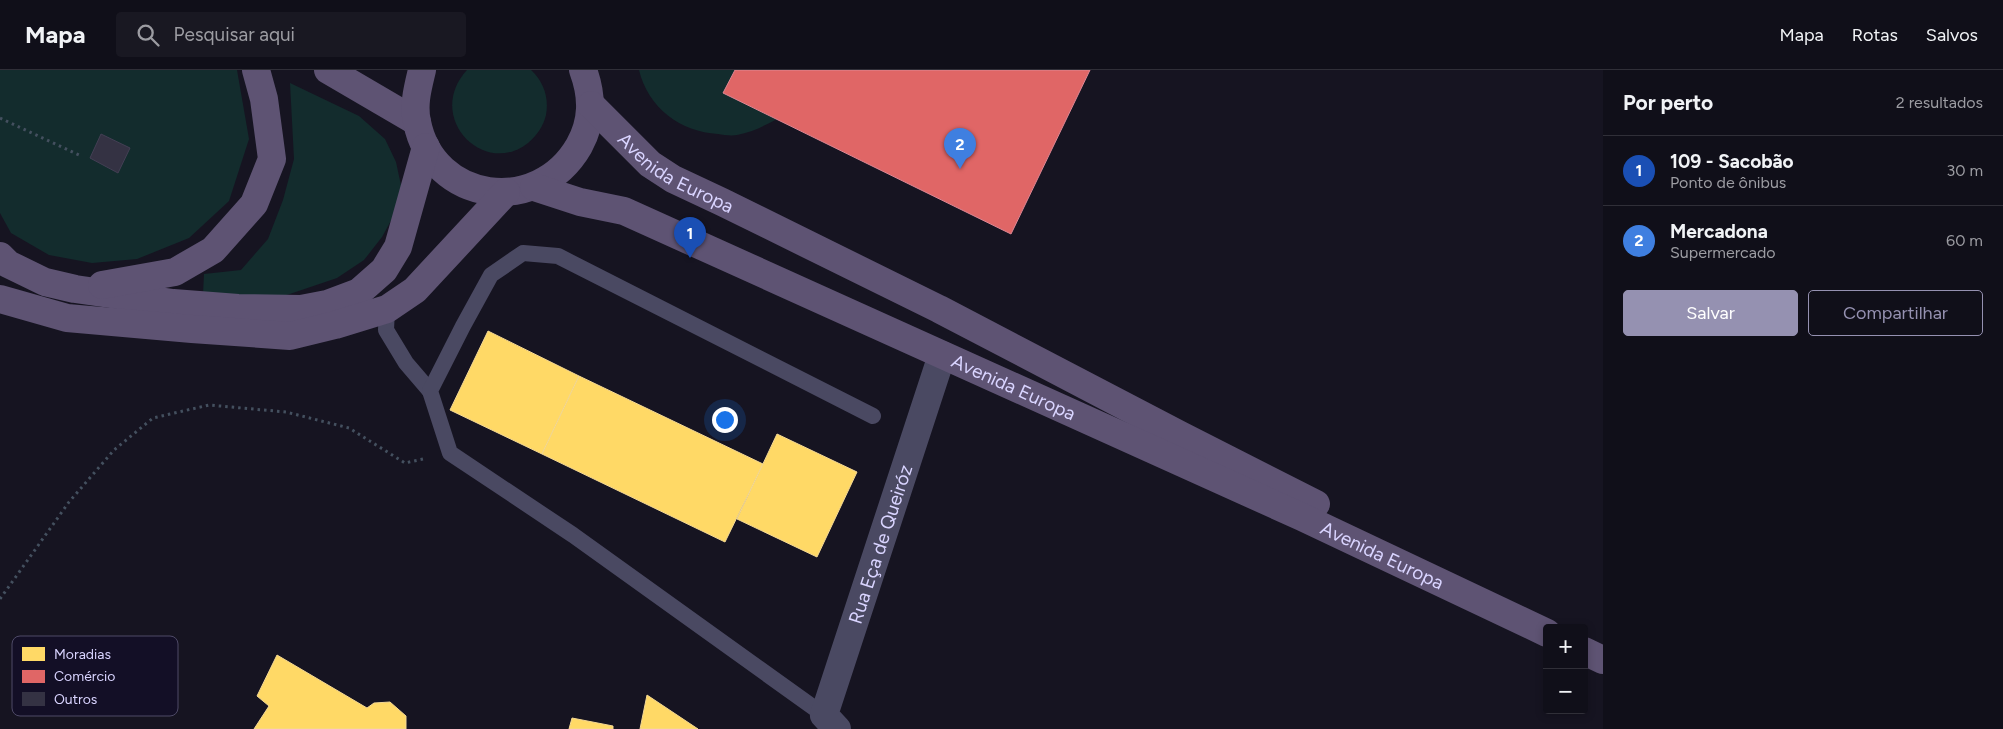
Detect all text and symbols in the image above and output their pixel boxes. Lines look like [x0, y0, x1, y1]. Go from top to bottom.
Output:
search box [116, 12, 466, 57]
text: Mapa [25, 20, 86, 49]
icon: search [134, 21, 162, 49]
text: Pesquisar aqui [174, 23, 295, 46]
text: Mapa [1780, 24, 1824, 46]
text: Rotas [1852, 24, 1898, 46]
text: Salvos [1926, 24, 1978, 46]
text: Por perto [1623, 90, 1713, 115]
text: 2 resultados [1896, 93, 1983, 112]
street label: Avenida Europa [613, 128, 737, 218]
pin: 2 [944, 128, 976, 169]
text: 109 - Sacobão [1670, 150, 1794, 173]
text: 1 [1636, 161, 1642, 180]
text: 30 m [1946, 161, 1983, 180]
text: Ponto de ônibus [1670, 173, 1786, 192]
pin: 1 [674, 217, 706, 258]
text: Mercadona [1670, 220, 1768, 243]
text: 2 [1634, 231, 1644, 250]
text: 60 m [1946, 231, 1983, 250]
text: Supermercado [1670, 243, 1776, 262]
button: Salvar [1623, 290, 1798, 336]
button: Compartilhar [1808, 290, 1983, 336]
street label: Avenida Europa [948, 349, 1079, 425]
your location [712, 407, 738, 433]
street label: Rua Eça de Queiróz [844, 462, 917, 627]
street label: Avenida Europa [1317, 517, 1447, 594]
map controls [1543, 624, 1588, 714]
button: + [1543, 624, 1588, 669]
legend [12, 636, 178, 716]
text: Moradias [54, 646, 111, 663]
text: Comércio [54, 668, 115, 685]
button: − [1543, 669, 1588, 714]
text: Outros [54, 691, 97, 708]

